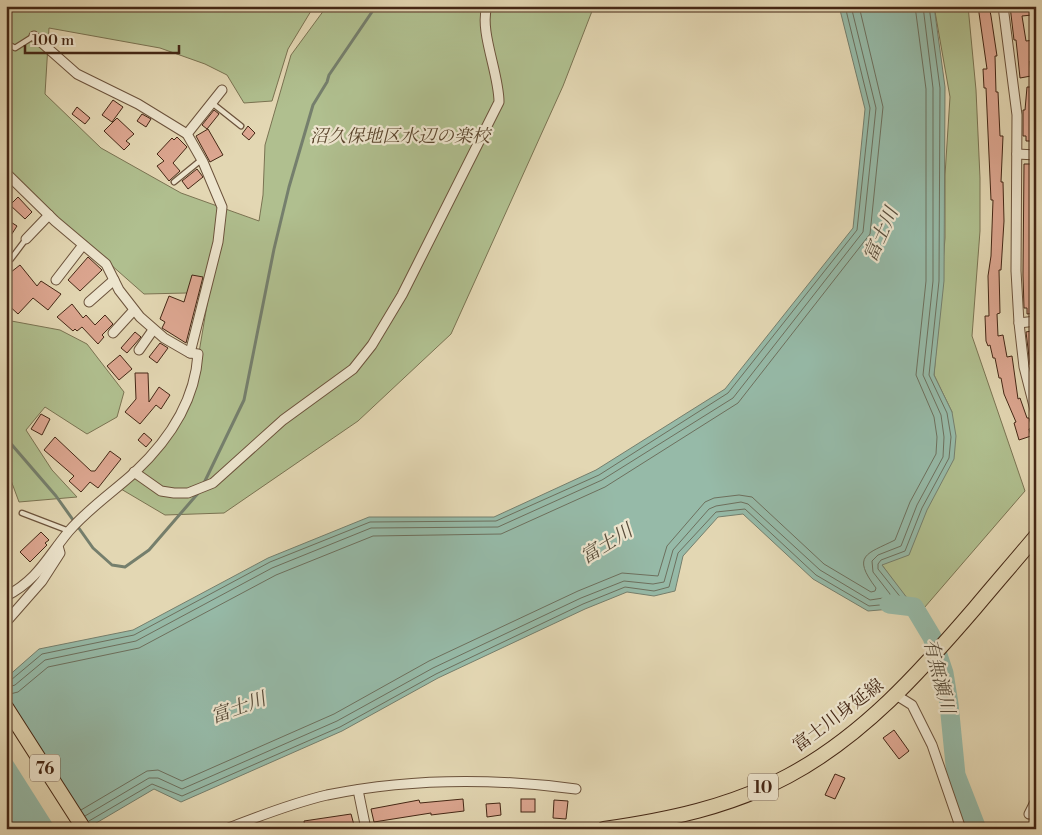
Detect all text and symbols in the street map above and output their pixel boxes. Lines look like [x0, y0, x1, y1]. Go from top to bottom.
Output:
scale bar [25, 22, 179, 54]
text: 100 m [32, 31, 74, 50]
park label: 沼久保地区水辺の楽校 [310, 125, 493, 148]
water label: 富士川 [858, 202, 904, 265]
water label: 富士川 [576, 518, 639, 569]
water label: 有無瀬川 [918, 636, 960, 718]
street label: 富士川身延線 [788, 674, 888, 757]
water label: 富士川 [207, 686, 271, 729]
road number: 76 [30, 754, 60, 781]
road number: 10 [748, 774, 778, 800]

